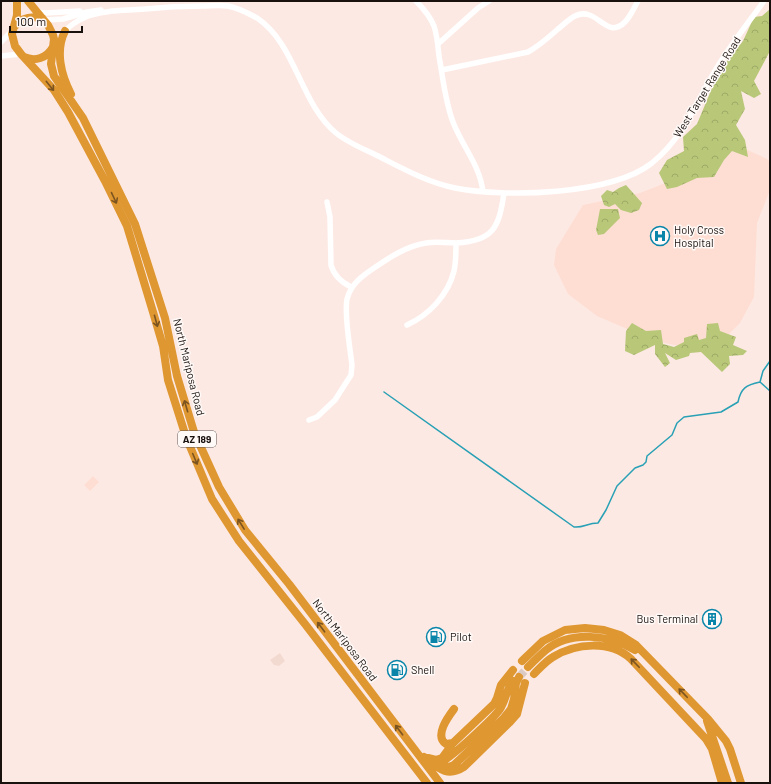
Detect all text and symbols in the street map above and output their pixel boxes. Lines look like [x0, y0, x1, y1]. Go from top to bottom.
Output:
scale bar [10, 8, 82, 34]
text: 100 m [16, 14, 46, 28]
street label: West Target Range Road [670, 34, 743, 140]
one-way arrow [45, 80, 54, 91]
one-way arrow [111, 192, 118, 204]
place label: Holy Cross Hospital [674, 223, 724, 249]
hospital icon: Holy Cross Hospital [649, 225, 671, 247]
one-way arrow [153, 314, 160, 327]
street label: North Mariposa Road [171, 317, 208, 417]
one-way arrow [182, 400, 189, 413]
road number: AZ 189 [178, 431, 216, 447]
one-way arrow [192, 453, 199, 465]
one-way arrow [237, 518, 245, 530]
street label: North Mariposa Road [310, 596, 381, 683]
building icon: Bus Terminal [701, 608, 723, 630]
place label: Bus Terminal [637, 612, 698, 625]
one-way arrow [316, 621, 325, 632]
fuel station icon: Pilot [425, 626, 447, 648]
place label: Pilot [450, 630, 472, 643]
one-way arrow [630, 658, 640, 668]
fuel station icon: Shell [386, 659, 408, 681]
place label: Shell [411, 663, 434, 676]
one-way arrow [678, 688, 688, 698]
one-way arrow [395, 725, 404, 736]

